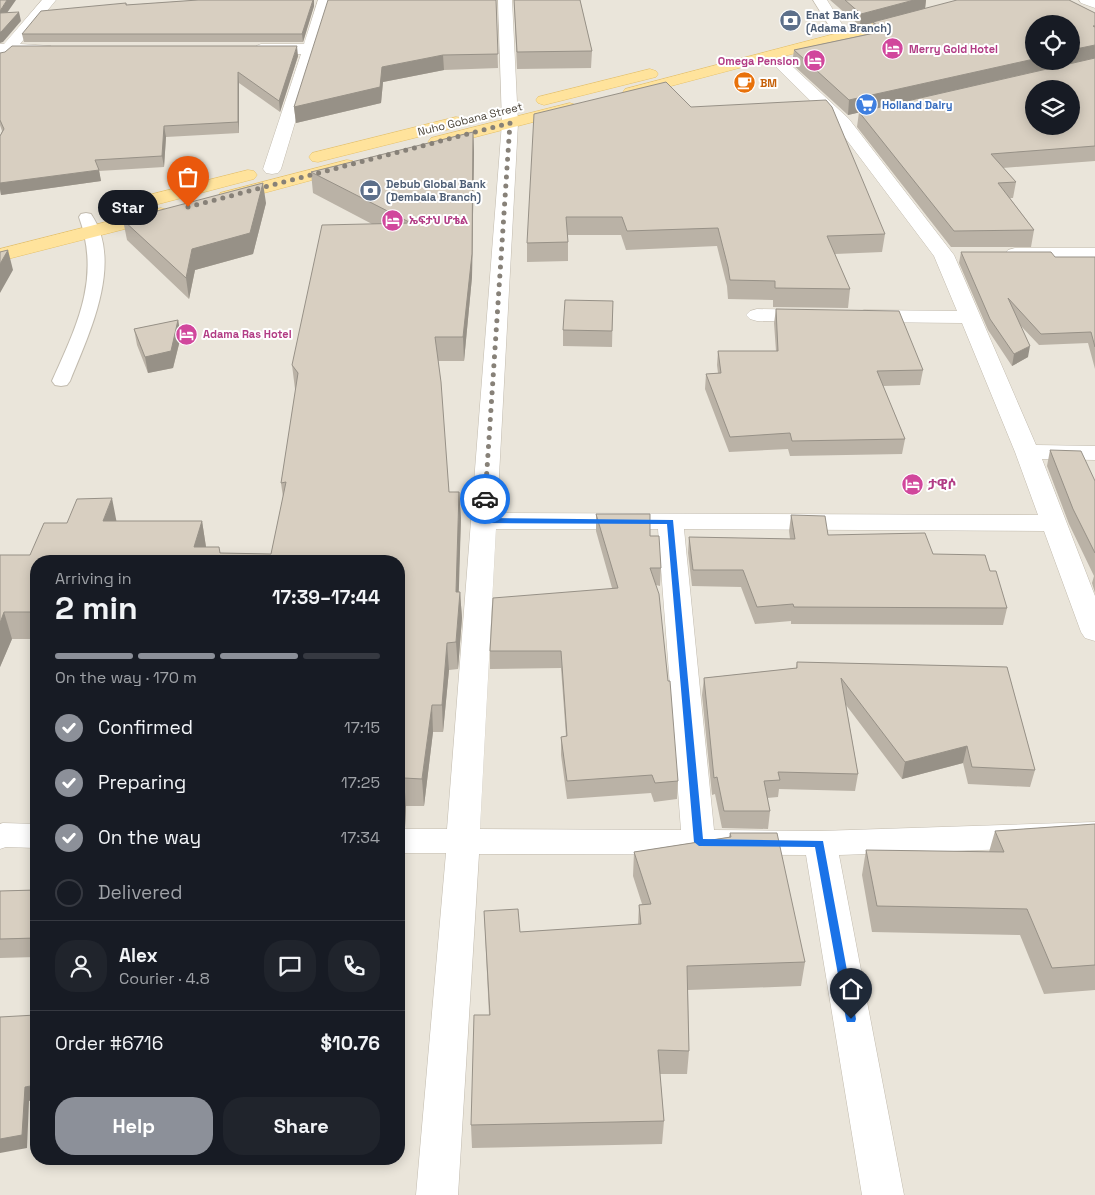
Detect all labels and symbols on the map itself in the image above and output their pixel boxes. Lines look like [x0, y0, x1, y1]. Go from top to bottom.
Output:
place label: Enat Bank (Adama Branch) [806, 8, 891, 36]
bank icon: Enat Bank (Adama Branch) [778, 9, 802, 33]
hotel icon: Merry Gold Hotel [881, 37, 905, 61]
place label: Merry Gold Hotel [909, 42, 998, 56]
hotel icon: Omega Pension [803, 49, 827, 73]
place label: Omega Pension [718, 54, 799, 68]
cafe icon: BM [732, 71, 756, 95]
place label: BM [760, 76, 777, 90]
supermarket icon: Holland Dairy [854, 93, 878, 117]
place label: Holland Dairy [882, 98, 953, 112]
street label: Nuho Gobana Street [416, 99, 524, 139]
pin [167, 156, 209, 207]
place label: Debub Global Bank (Dembala Branch) [386, 177, 487, 205]
bank icon: Debub Global Bank (Dembala Branch) [358, 178, 382, 202]
callout: Star [98, 190, 158, 224]
hotel icon: ኤፍታህ ሆቴል [381, 208, 405, 232]
place label: ኤፍታህ ሆቴል [409, 213, 468, 227]
hotel icon: Adama Ras Hotel [175, 322, 199, 346]
place label: Adama Ras Hotel [203, 327, 292, 341]
hotel icon: ታዊሶ [900, 472, 924, 496]
courier [460, 474, 510, 524]
place label: ታዊሶ [928, 475, 957, 493]
pin [830, 968, 872, 1019]

